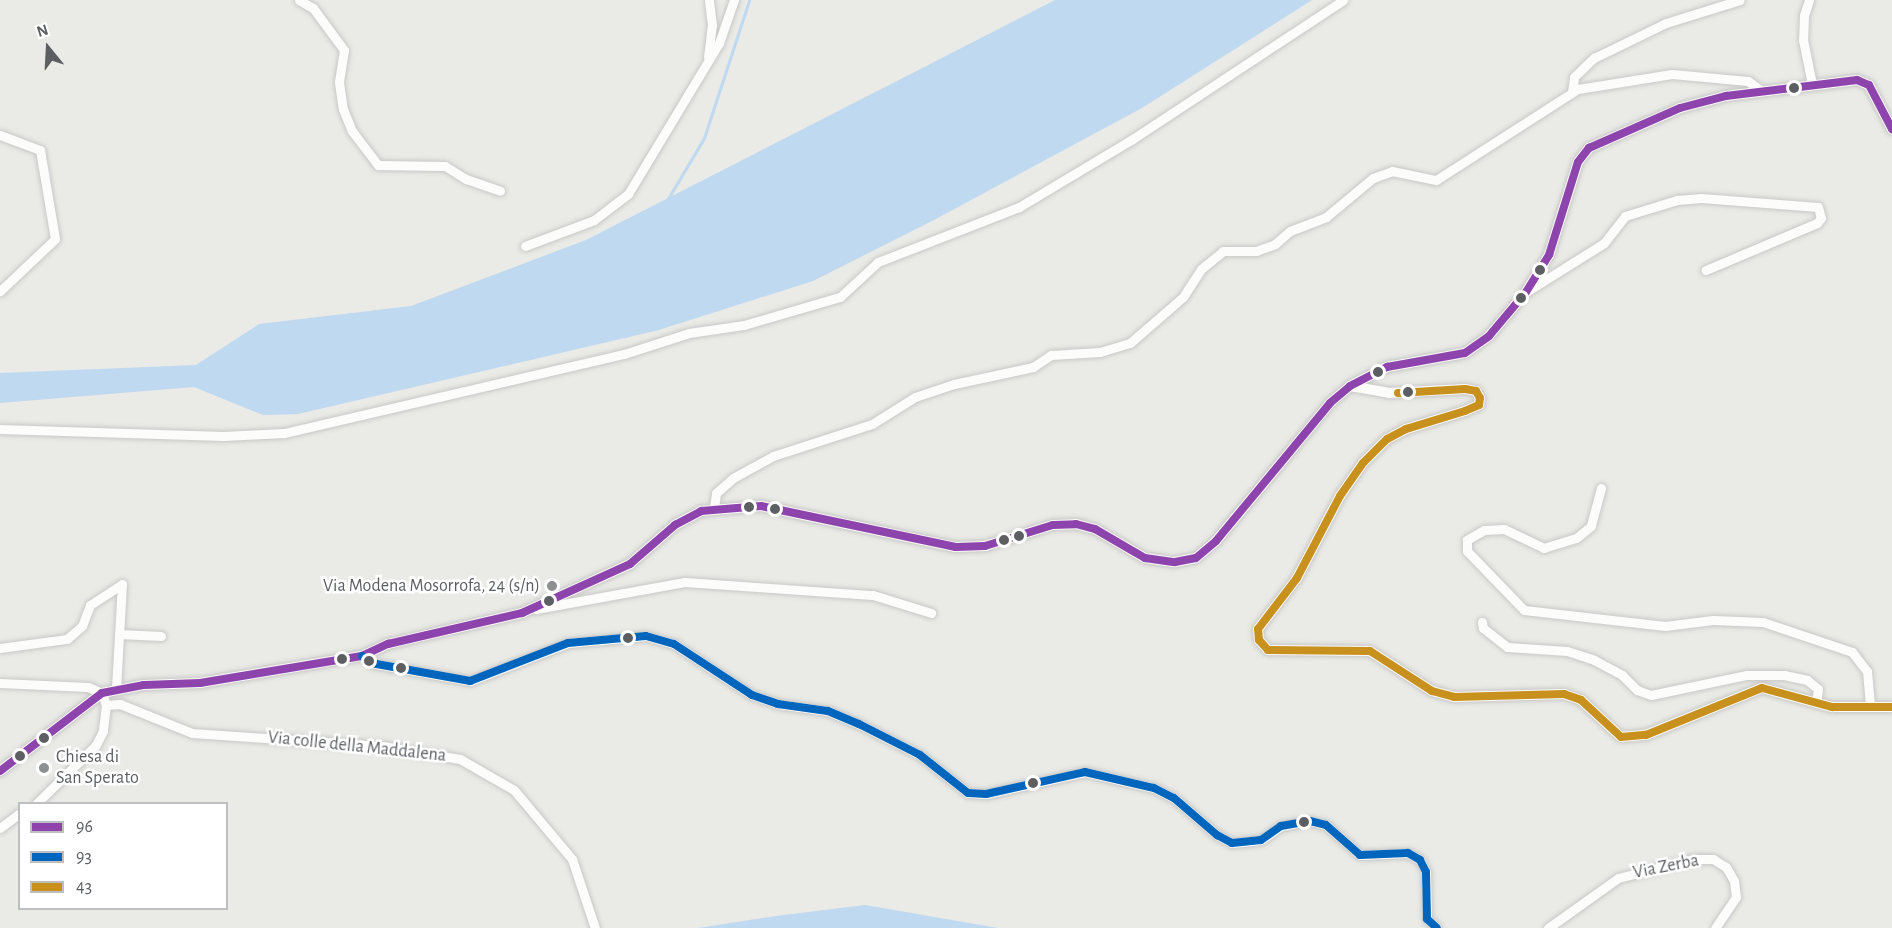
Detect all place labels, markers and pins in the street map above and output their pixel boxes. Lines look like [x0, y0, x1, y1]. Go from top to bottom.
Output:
unlabelled marker [1788, 82, 1800, 94]
unlabelled marker [1534, 264, 1546, 276]
unlabelled marker [1515, 292, 1527, 304]
unlabelled marker [1372, 366, 1384, 378]
unlabelled marker [1402, 386, 1414, 398]
unlabelled marker [743, 501, 755, 513]
unlabelled marker [769, 503, 781, 515]
unlabelled marker [1013, 530, 1025, 542]
unlabelled marker [998, 534, 1010, 546]
place label: Via Modena Mosorrofa, 24 (s/n) [323, 575, 540, 597]
marker: Via Modena Mosorrofa, 24 (s/n) [545, 579, 559, 593]
unlabelled marker [543, 595, 555, 607]
unlabelled marker [622, 632, 634, 644]
unlabelled marker [336, 653, 348, 665]
unlabelled marker [363, 655, 375, 667]
unlabelled marker [395, 662, 407, 674]
unlabelled marker [38, 732, 50, 744]
place label: Chiesa di San Sperato [56, 747, 139, 789]
unlabelled marker [14, 750, 26, 762]
marker: Chiesa di San Sperato [37, 761, 51, 775]
unlabelled marker [1027, 777, 1039, 789]
unlabelled marker [1298, 816, 1310, 828]

